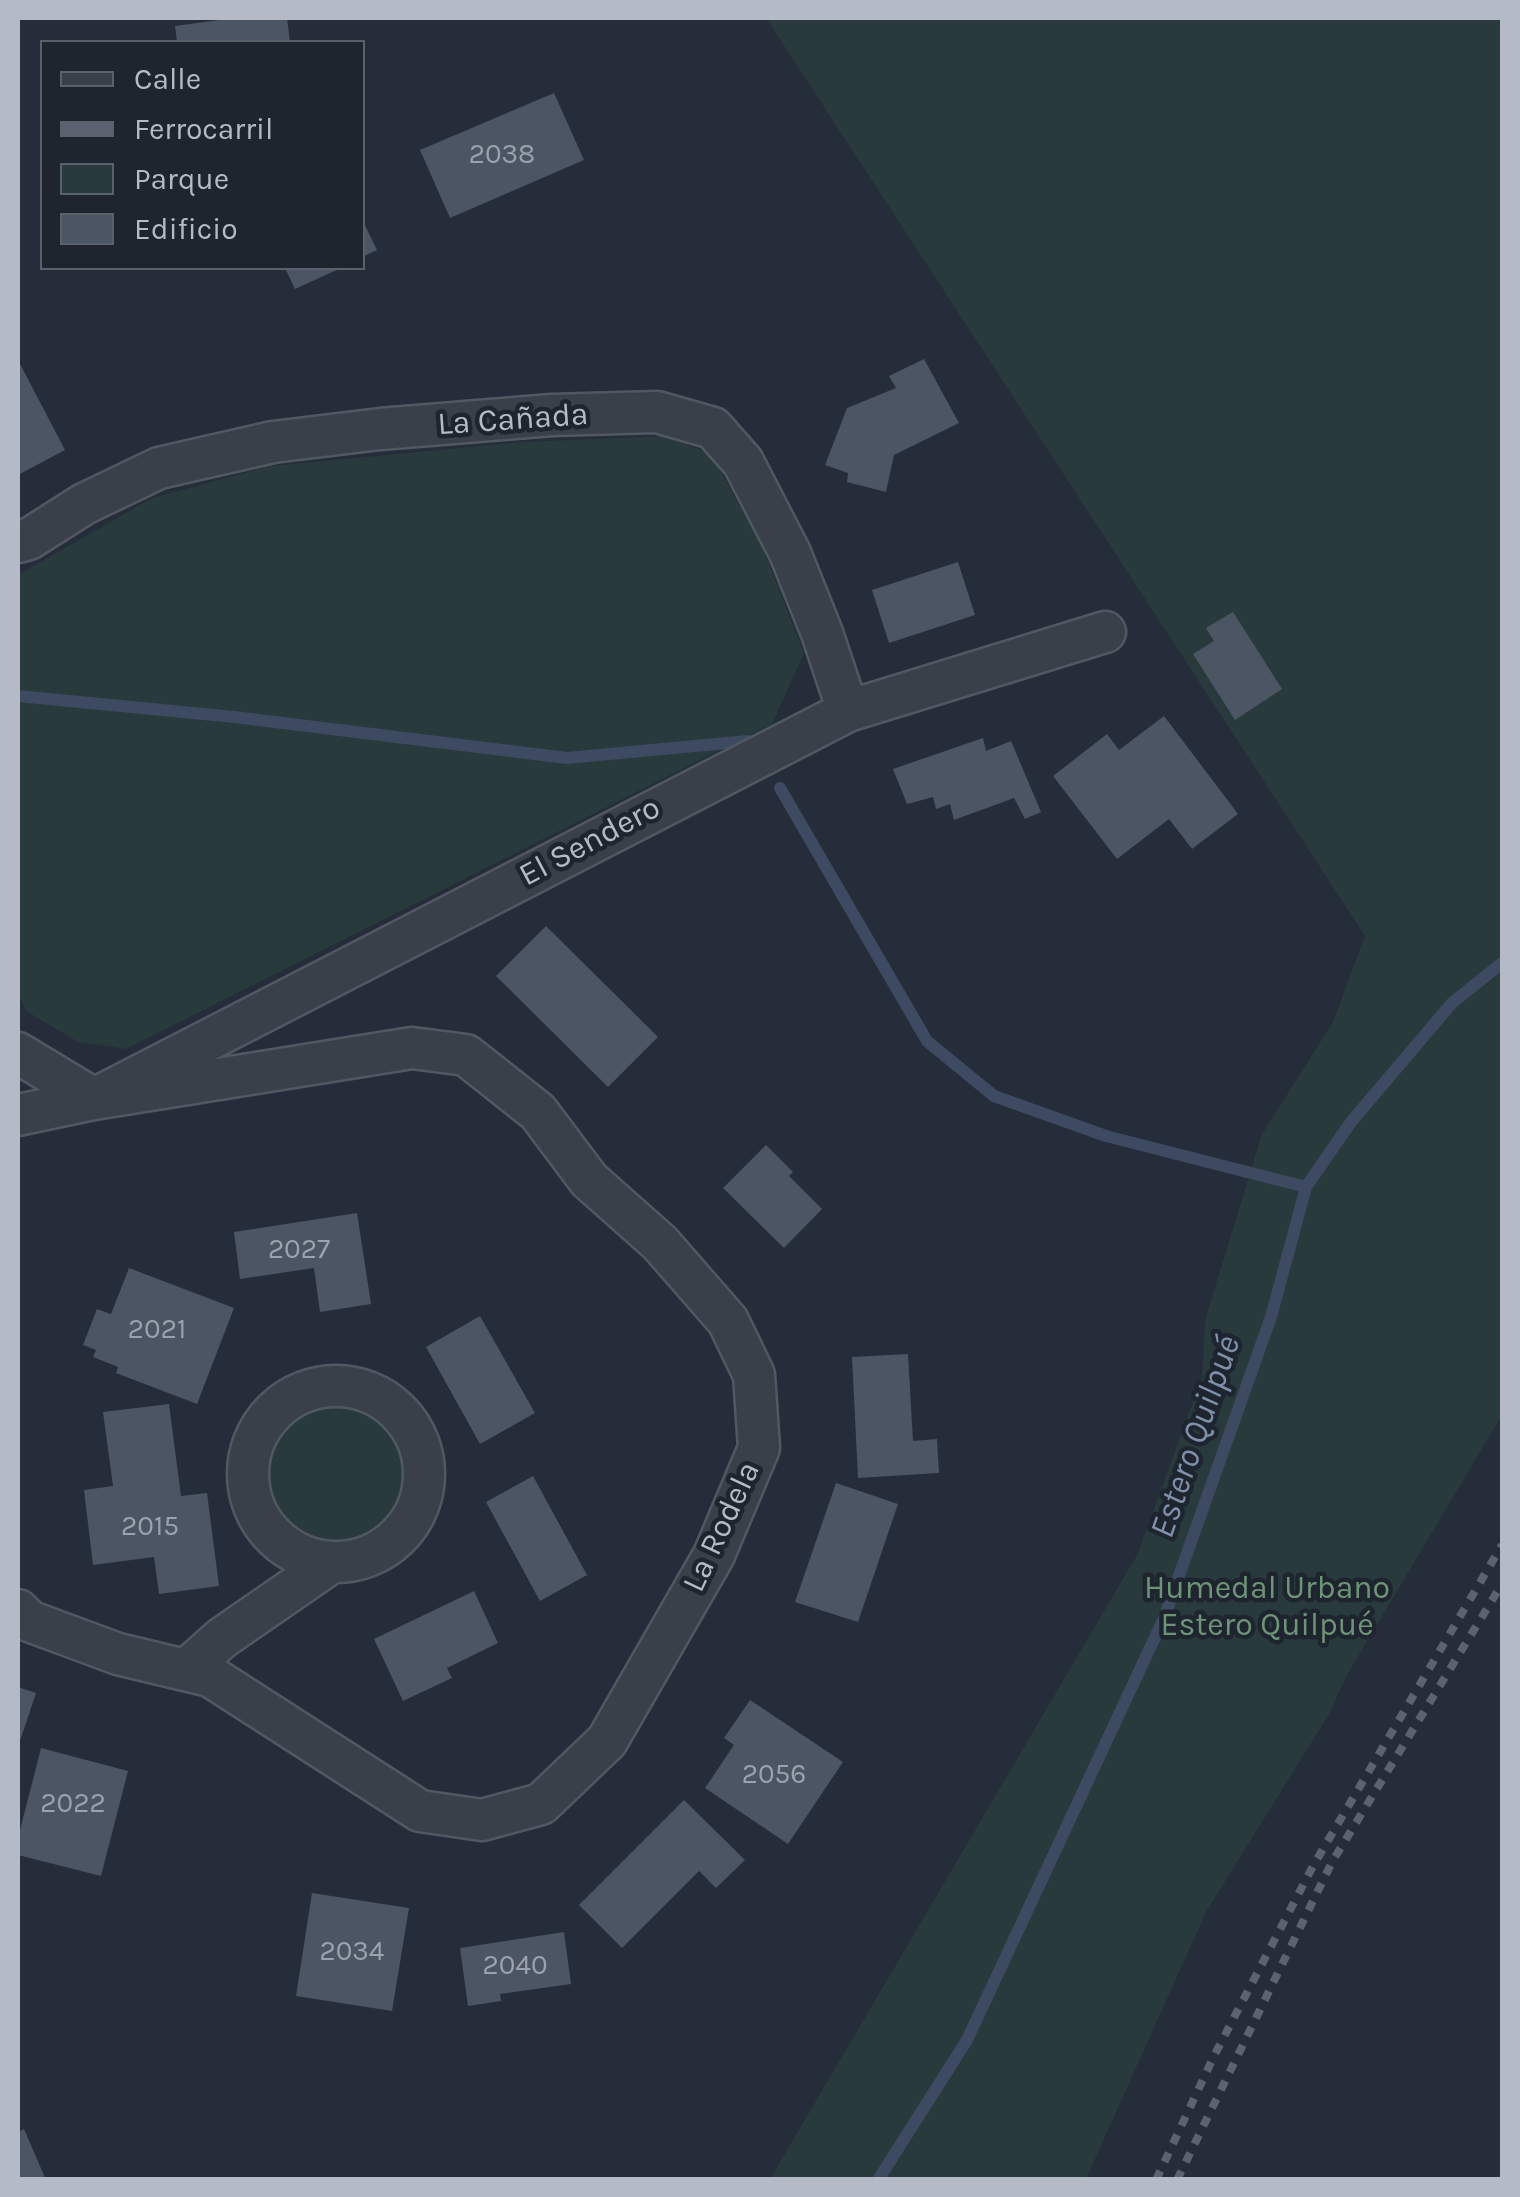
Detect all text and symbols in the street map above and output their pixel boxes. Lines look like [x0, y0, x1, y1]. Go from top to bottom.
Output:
legend [40, 40, 365, 270]
text: Calle [134, 61, 201, 97]
text: Ferrocarril [134, 111, 273, 147]
house number: 2038 [469, 138, 535, 172]
text: Parque [134, 161, 229, 197]
text: Edificio [134, 211, 238, 247]
street label: La Cañada [436, 396, 590, 444]
street label: El Sendero [513, 789, 667, 895]
house number: 2027 [268, 1233, 330, 1267]
house number: 2021 [128, 1313, 186, 1347]
water label: Estero Quilpué [1142, 1330, 1250, 1544]
street label: La Rodela [675, 1456, 769, 1598]
house number: 2015 [121, 1510, 179, 1544]
park label: Humedal Urbano Estero Quilpué [1144, 1570, 1390, 1645]
house number: 2056 [742, 1758, 806, 1792]
house number: 2022 [40, 1787, 106, 1821]
house number: 2034 [319, 1935, 385, 1969]
house number: 2040 [482, 1949, 548, 1983]

